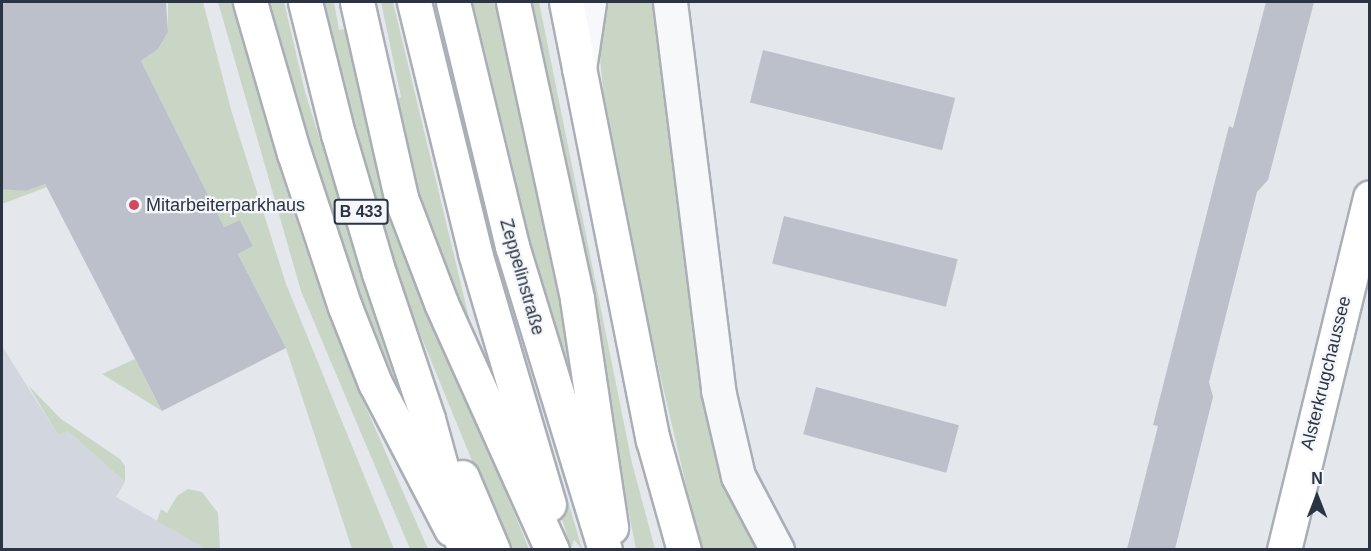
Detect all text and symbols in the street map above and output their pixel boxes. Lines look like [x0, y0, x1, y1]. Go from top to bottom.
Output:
place label: Mitarbeiterparkhaus [146, 194, 305, 216]
marker: Mitarbeiterparkhaus [127, 198, 141, 212]
road number: B 433 [332, 199, 389, 225]
street label: Zeppelinstraße [495, 216, 549, 338]
street label: Alsterkrugchaussee [1296, 294, 1356, 452]
north arrow [1287, 467, 1347, 527]
text: N [1311, 470, 1323, 487]

